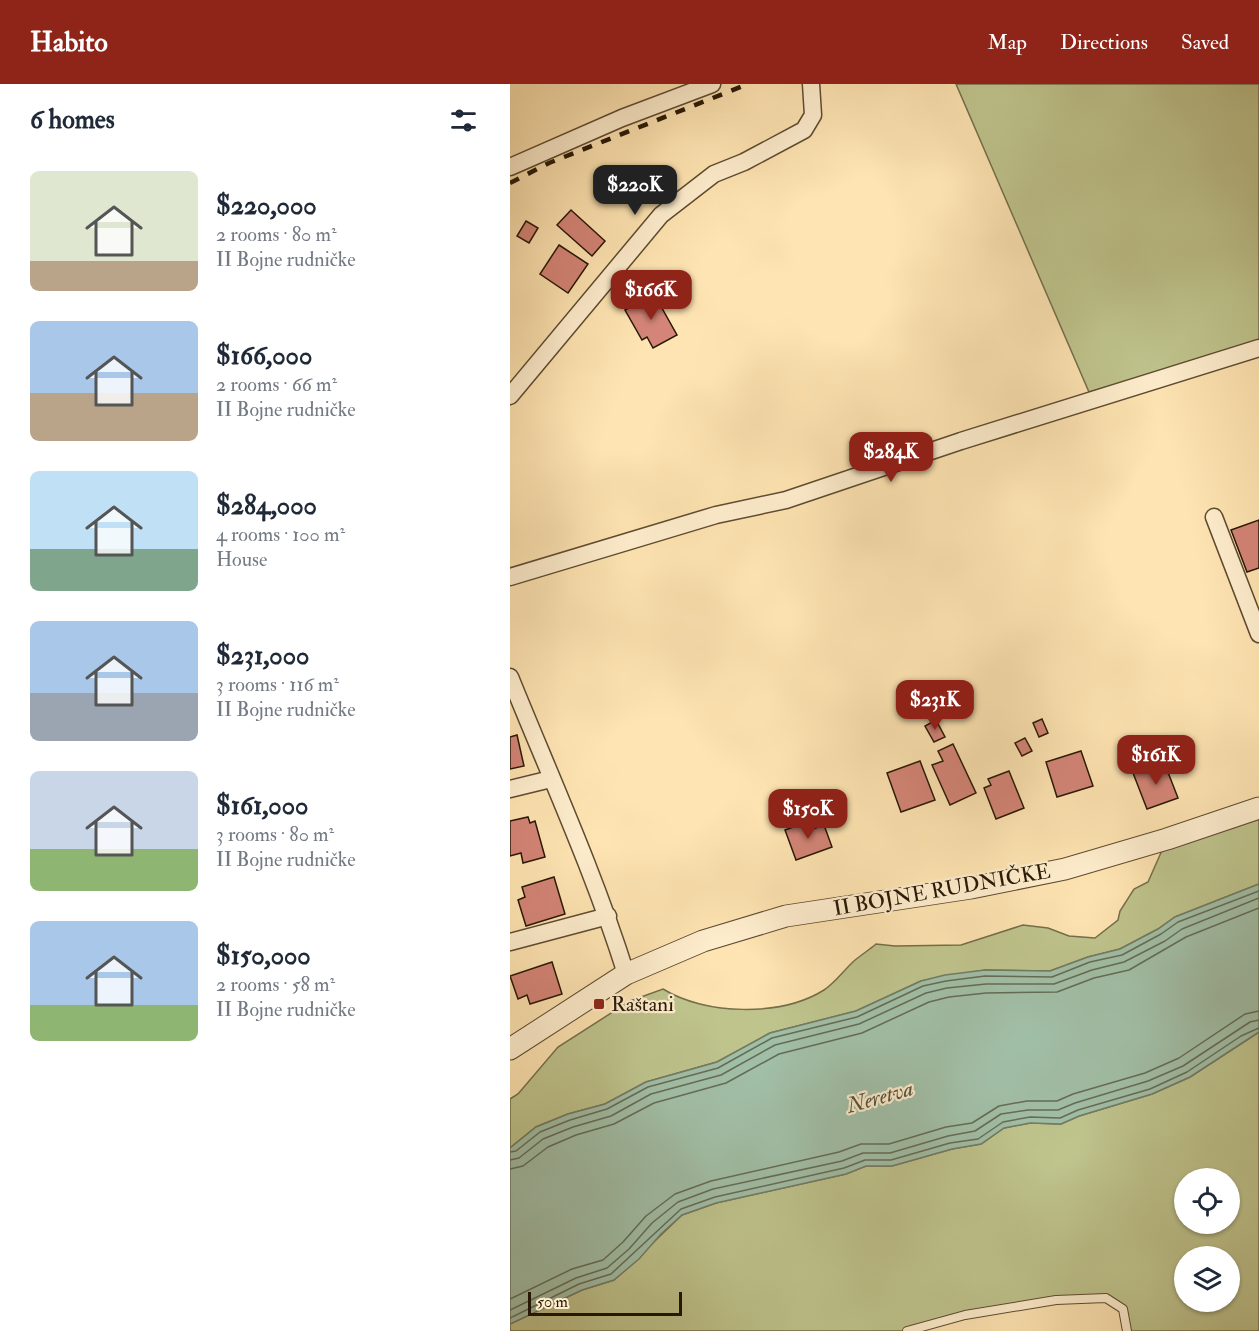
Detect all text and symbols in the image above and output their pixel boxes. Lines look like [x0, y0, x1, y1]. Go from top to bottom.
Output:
text: Habito [30, 25, 108, 60]
text: Map [987, 29, 1027, 56]
text: Directions [1060, 29, 1148, 56]
text: Saved [1181, 29, 1229, 56]
text: 6 homes [30, 104, 115, 136]
icon: filters [447, 104, 480, 137]
pin: $220K [593, 165, 677, 216]
text: $220K [607, 172, 663, 197]
text: $220,000 [216, 190, 317, 222]
icon: home [78, 195, 150, 267]
text: 2 rooms · 80 m² [216, 222, 337, 247]
text: II Bojne rudničke [216, 247, 356, 272]
pin: $166K [609, 270, 693, 321]
text: $166K [625, 277, 677, 302]
text: $166,000 [216, 340, 312, 372]
icon: home [78, 345, 150, 417]
text: 2 rooms · 66 m² [216, 372, 337, 397]
text: II Bojne rudničke [216, 397, 356, 422]
pin: $284K [849, 432, 933, 483]
text: $284K [863, 439, 919, 464]
text: $284,000 [216, 490, 317, 522]
icon: home [78, 495, 150, 567]
text: 4 rooms · 100 m² [216, 522, 345, 547]
text: House [216, 547, 267, 572]
text: $231,000 [216, 640, 309, 672]
icon: home [78, 645, 150, 717]
text: 3 rooms · 116 m² [216, 672, 339, 697]
pin: $231K [893, 680, 977, 731]
text: $231K [910, 687, 960, 712]
text: II Bojne rudničke [216, 697, 356, 722]
pin: $161K [1114, 735, 1198, 786]
text: $161K [1131, 742, 1181, 767]
pin: $150K [766, 789, 850, 840]
text: $161,000 [216, 790, 308, 822]
icon: home [78, 795, 150, 867]
text: $150K [782, 796, 834, 821]
text: 3 rooms · 80 m² [216, 822, 334, 847]
text: II Bojne rudničke [216, 847, 356, 872]
street label: II BOJNE RUDNIČKE [831, 858, 1053, 922]
text: $150,000 [216, 940, 311, 972]
icon: home [78, 945, 150, 1017]
text: 2 rooms · 58 m² [216, 972, 335, 997]
place label: Raštani [611, 991, 674, 1018]
text: II Bojne rudničke [216, 997, 356, 1022]
marker: Raštani [592, 997, 606, 1011]
water label: Neretva [842, 1074, 917, 1120]
map controls [1174, 1168, 1240, 1312]
button: locate [1174, 1168, 1240, 1234]
button: layers [1174, 1246, 1240, 1312]
scale bar [528, 1289, 682, 1316]
text: 50 m [537, 1292, 568, 1312]

